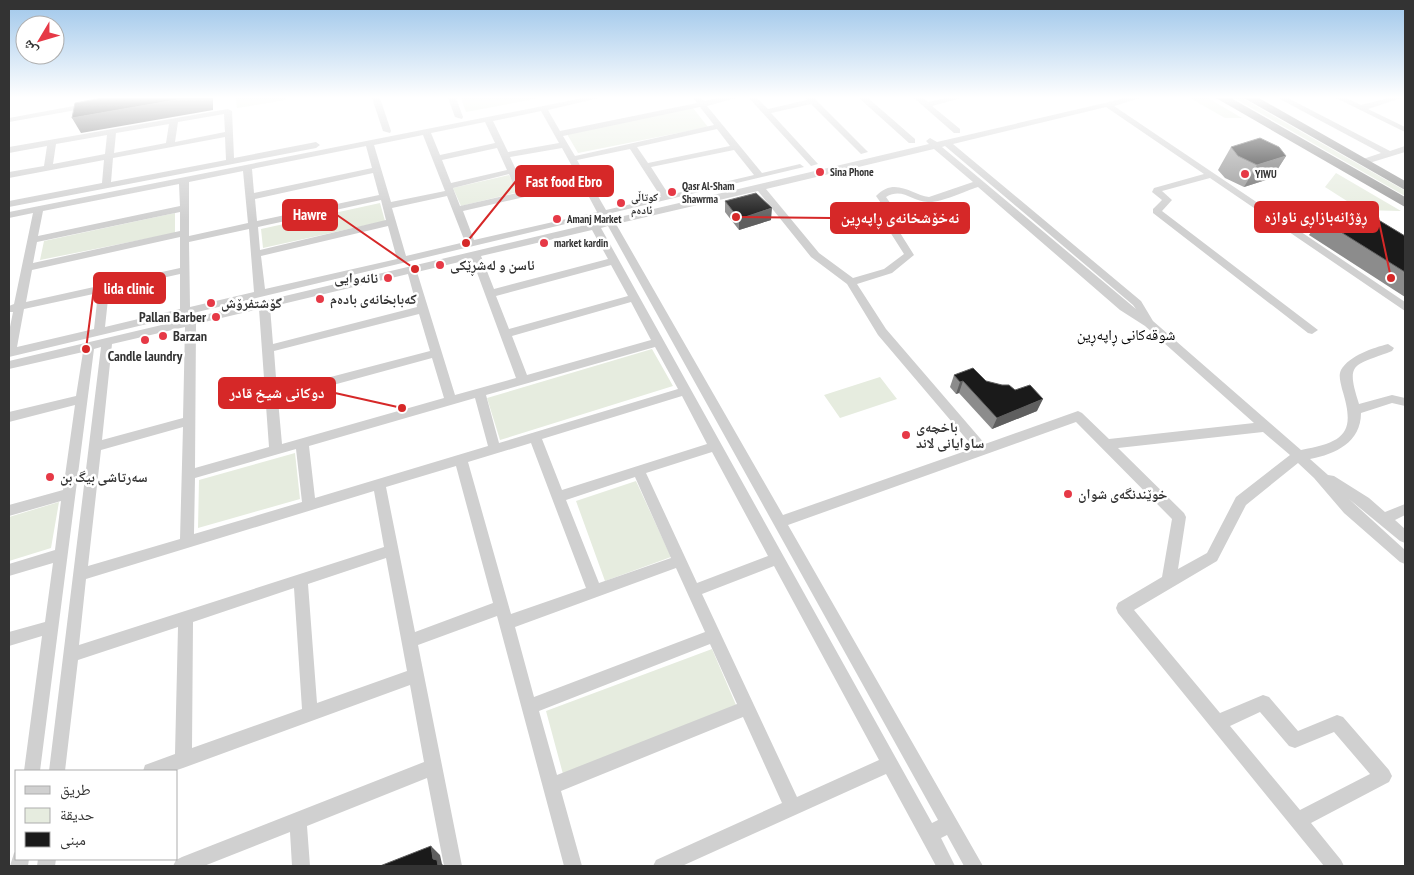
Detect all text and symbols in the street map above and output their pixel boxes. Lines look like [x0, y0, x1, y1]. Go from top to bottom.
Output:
north arrow [15, 15, 65, 65]
text: ش [18, 36, 41, 59]
place label: Sina Phone [830, 165, 874, 179]
callout: Fast food Ebro [516, 166, 613, 196]
marker: Sina Phone [814, 166, 826, 178]
place label: YIWU [1254, 167, 1277, 181]
marker: YIWU [1239, 168, 1251, 180]
text: Fast food Ebro [526, 172, 603, 191]
place label: Qasr Al-Sham Shawrma [682, 179, 735, 206]
marker: Qasr Al-Sham Shawrma [666, 186, 678, 198]
place label: کوتاڵی ئادەم [631, 190, 658, 218]
marker: کوتاڵی ئادەم [615, 197, 627, 209]
callout: Hawre [283, 200, 337, 230]
callout: ڕۆژانەبازاڕی ناوازە [1255, 202, 1378, 232]
callout: نەخۆشخانەی ڕاپەڕین [831, 203, 969, 233]
text: Hawre [293, 205, 327, 224]
text: ڕۆژانەبازاڕی ناوازە [1265, 207, 1368, 229]
text: نەخۆشخانەی ڕاپەڕین [841, 208, 959, 230]
place label: Amanj Market [566, 212, 622, 226]
marker: Amanj Market [551, 213, 563, 225]
place label: market kardin [554, 236, 608, 250]
marker: market kardin [538, 237, 550, 249]
place label: ئاسن و لەشڕێکی [450, 256, 535, 277]
marker: ئاسن و لەشڕێکی [434, 259, 446, 271]
place label: نانەوایی [334, 269, 378, 287]
marker: نانەوایی [382, 272, 394, 284]
callout: lida clinic [94, 273, 165, 303]
text: lida clinic [104, 279, 155, 298]
place label: کەبابخانەی بادەم [330, 290, 417, 309]
marker: کەبابخانەی بادەم [314, 293, 326, 305]
place label: گۆشتفرۆش [221, 294, 282, 312]
marker: گۆشتفرۆش [205, 297, 217, 309]
place label: Pallan Barber [139, 308, 207, 326]
marker: Pallan Barber [210, 311, 222, 323]
district label: شوقەکانی ڕاپەڕین [1077, 325, 1175, 347]
place label: Barzan [173, 327, 207, 345]
marker: Barzan [157, 330, 169, 342]
marker: Candle laundry [139, 334, 151, 346]
place label: Candle laundry [108, 347, 183, 365]
callout: دوکانی شیخ قادر [219, 378, 335, 408]
text: دوکانی شیخ قادر [228, 383, 325, 403]
place label: باخچەی ساوایانی لاند [916, 418, 984, 452]
marker: باخچەی ساوایانی لاند [900, 429, 912, 441]
place label: سەرتاشی بیگ بن [60, 468, 148, 486]
marker: سەرتاشی بیگ بن [44, 471, 56, 483]
place label: خوێندنگەی شوان [1078, 485, 1167, 503]
marker: خوێندنگەی شوان [1062, 488, 1074, 500]
legend [15, 770, 178, 860]
text: طريق [60, 780, 91, 800]
text: حديقة [60, 805, 95, 824]
text: مبنى [60, 830, 86, 850]

